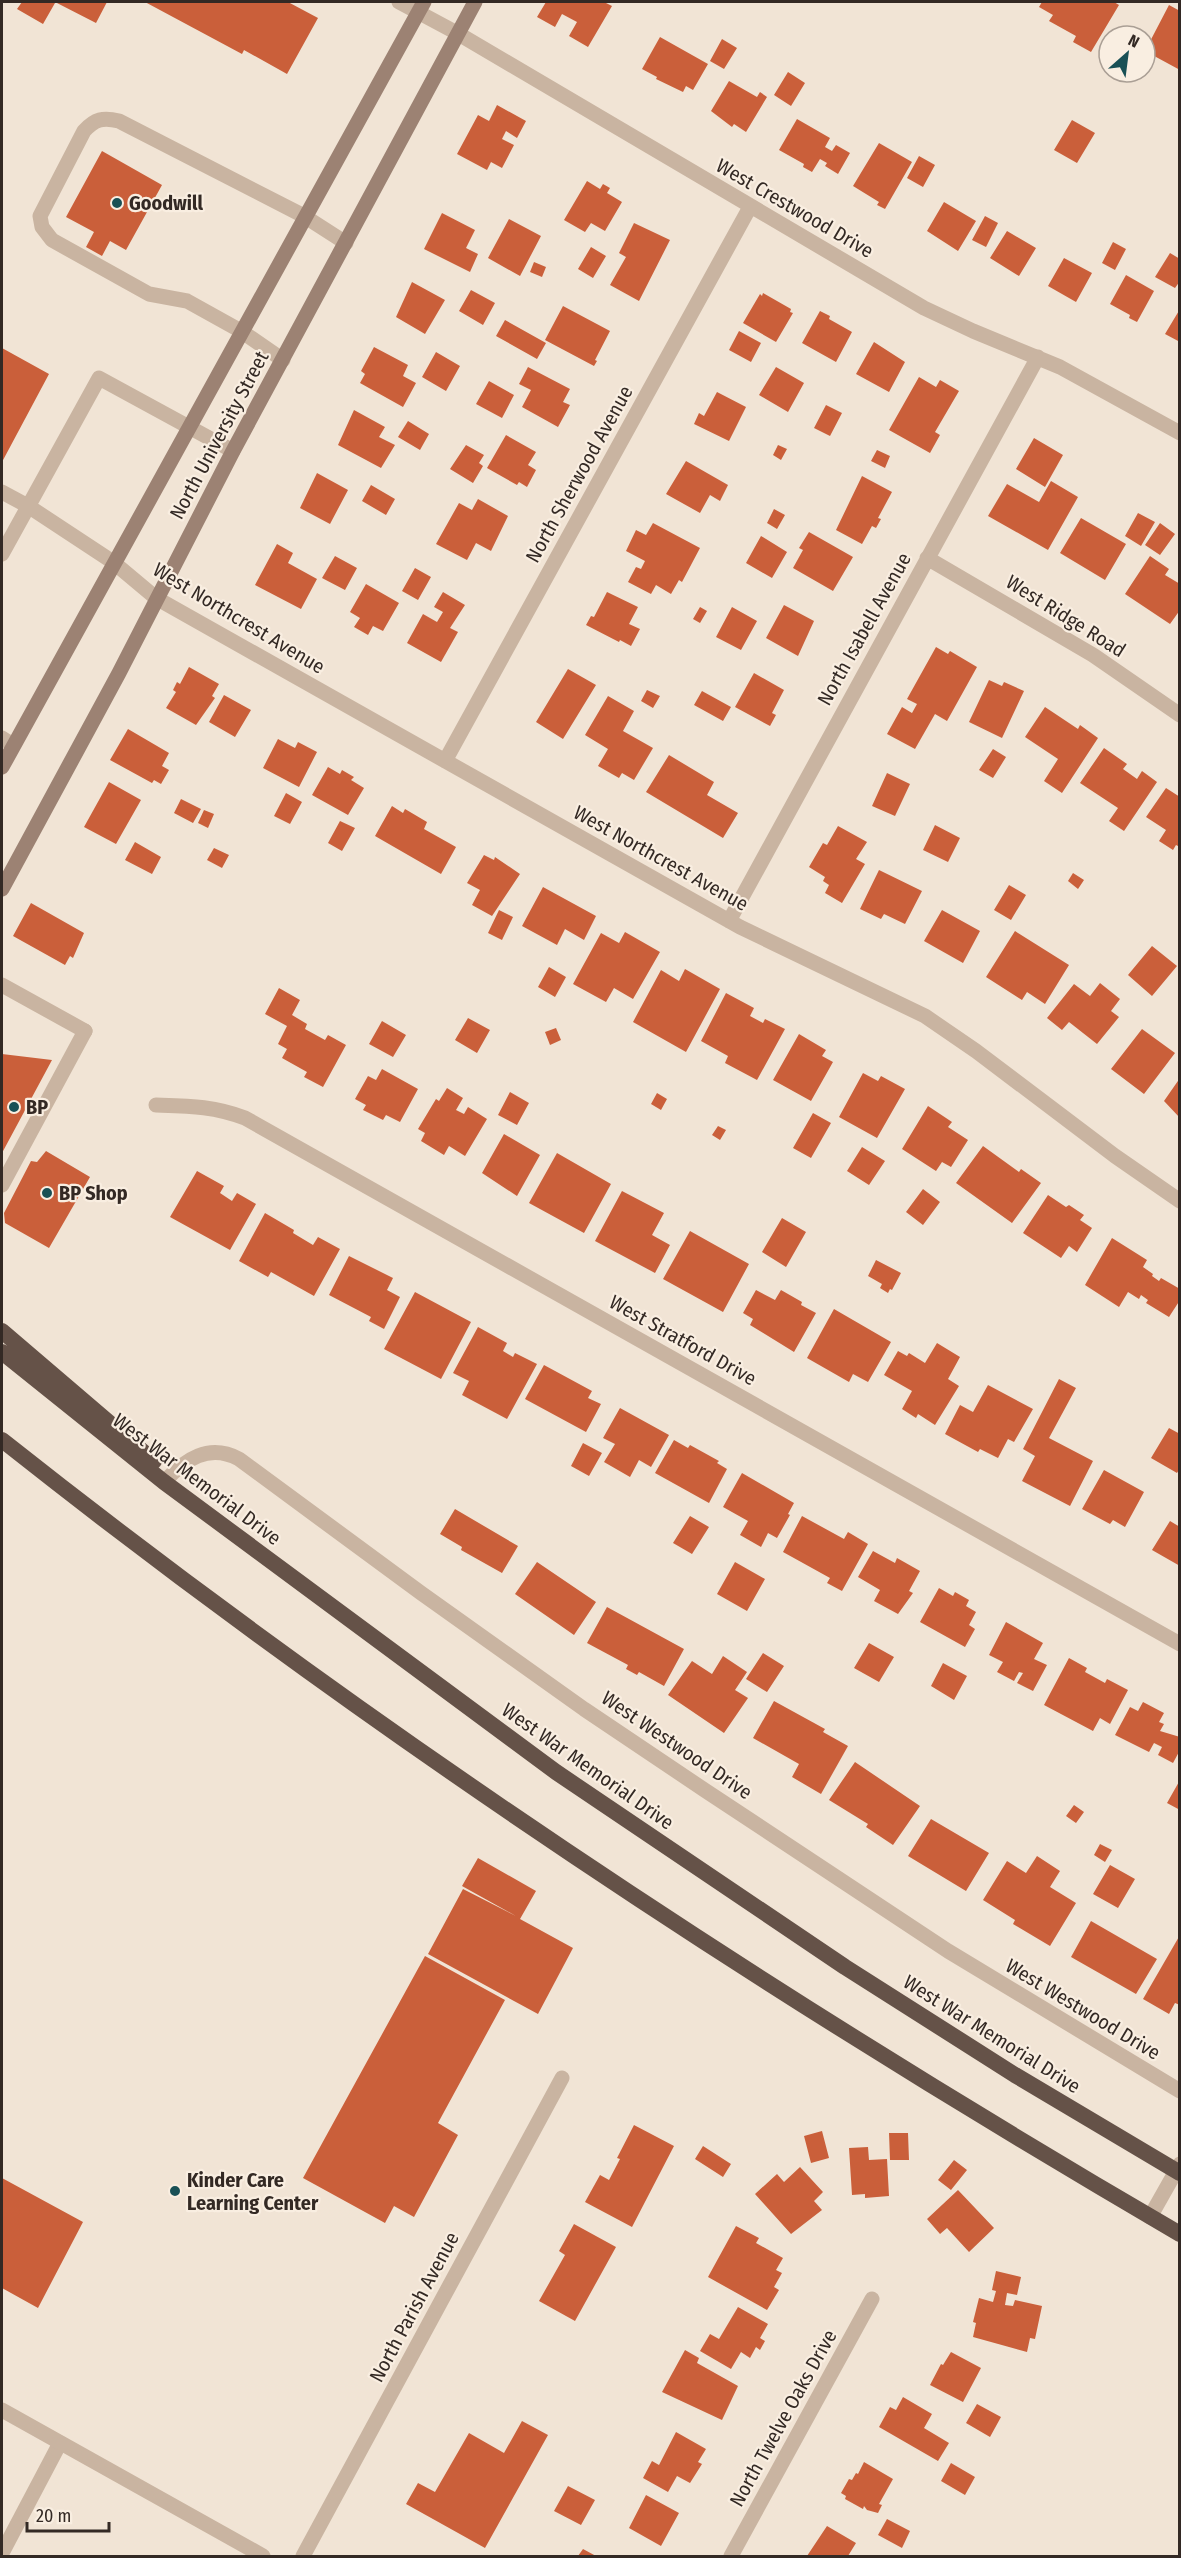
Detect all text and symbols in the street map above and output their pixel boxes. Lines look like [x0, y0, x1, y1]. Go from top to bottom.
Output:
north arrow [1097, 24, 1157, 84]
text: N [1125, 31, 1143, 52]
street label: West Crestwood Drive [712, 153, 878, 263]
place label: Goodwill [129, 191, 203, 215]
marker: Goodwill [110, 196, 124, 210]
street label: North University Street [165, 346, 274, 523]
street label: North Sherwood Avenue [520, 381, 638, 567]
street label: North Isabell Avenue [812, 549, 916, 709]
street label: West Northcrest Avenue [149, 557, 329, 679]
street label: West Ridge Road [1002, 570, 1130, 662]
street label: West Northcrest Avenue [570, 800, 752, 916]
place label: BP [26, 1095, 48, 1119]
marker: BP [7, 1100, 21, 1114]
place label: BP Shop [59, 1181, 128, 1205]
marker: BP Shop [40, 1186, 54, 1200]
street label: West Stratford Drive [605, 1290, 761, 1390]
street label: West War Memorial Drive [108, 1408, 286, 1550]
street label: West Westwood Drive [597, 1686, 757, 1804]
street label: West War Memorial Drive [497, 1698, 679, 1834]
street label: West Westwood Drive [1001, 1953, 1165, 2065]
street label: West War Memorial Drive [899, 1970, 1085, 2098]
place label: Kinder Care Learning Center [187, 2168, 319, 2215]
marker: Kinder Care Learning Center [168, 2184, 182, 2198]
street label: North Parish Avenue [364, 2228, 464, 2386]
street label: North Twelve Oaks Drive [724, 2325, 842, 2511]
scale bar [27, 2495, 110, 2533]
text: 20 m [36, 2505, 71, 2527]

